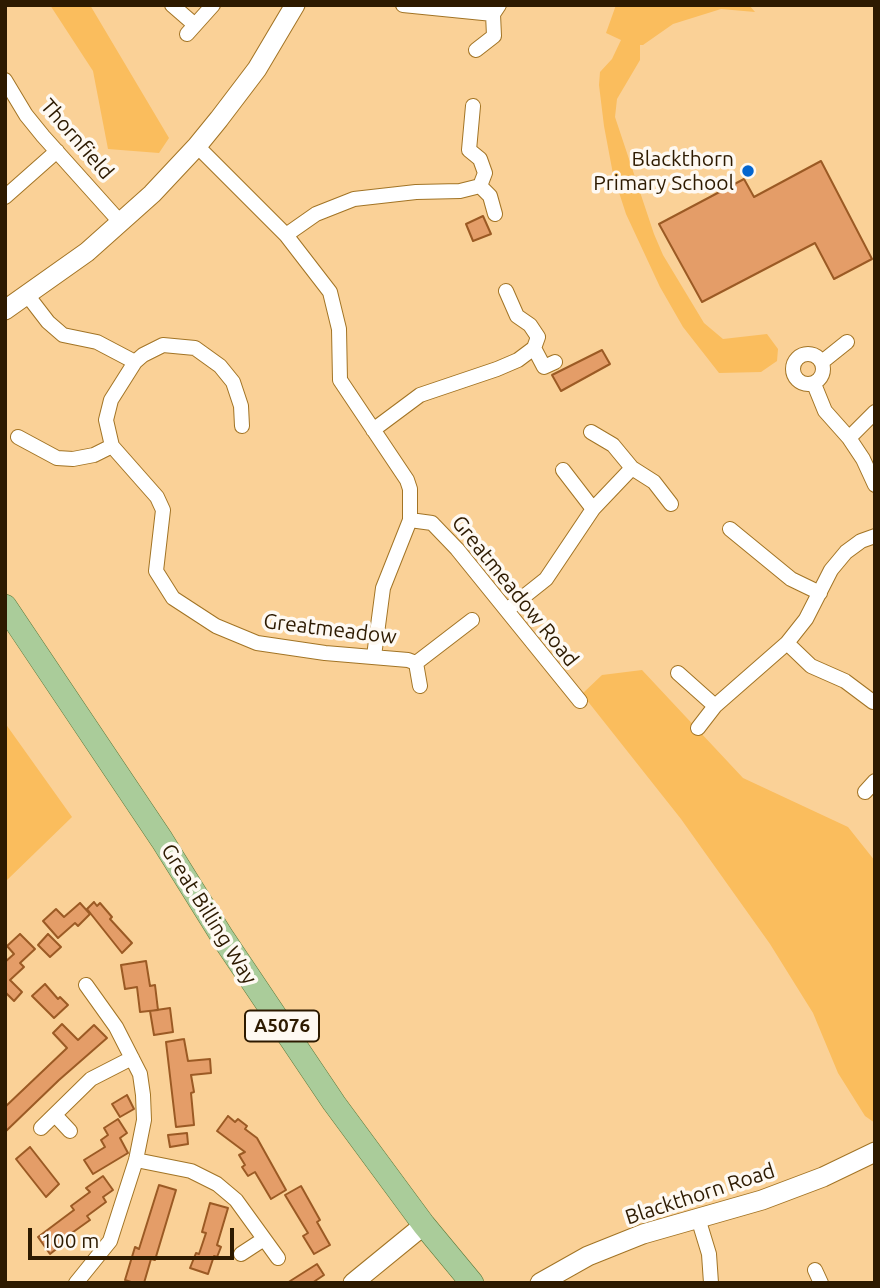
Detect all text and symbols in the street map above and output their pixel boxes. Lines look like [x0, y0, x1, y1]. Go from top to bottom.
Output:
street label: Thornfield [35, 94, 119, 184]
place label: Blackthorn Primary School [593, 146, 734, 196]
marker: Blackthorn Primary School [740, 163, 756, 179]
street label: Greatmeadow Road [446, 510, 584, 672]
street label: Greatmeadow [262, 608, 398, 650]
street label: Great Billing Way [156, 839, 262, 989]
road number: A5076 [245, 1010, 319, 1042]
street label: Blackthorn Road [622, 1158, 778, 1230]
scale bar [32, 1214, 238, 1258]
text: 100 m [41, 1228, 99, 1252]

